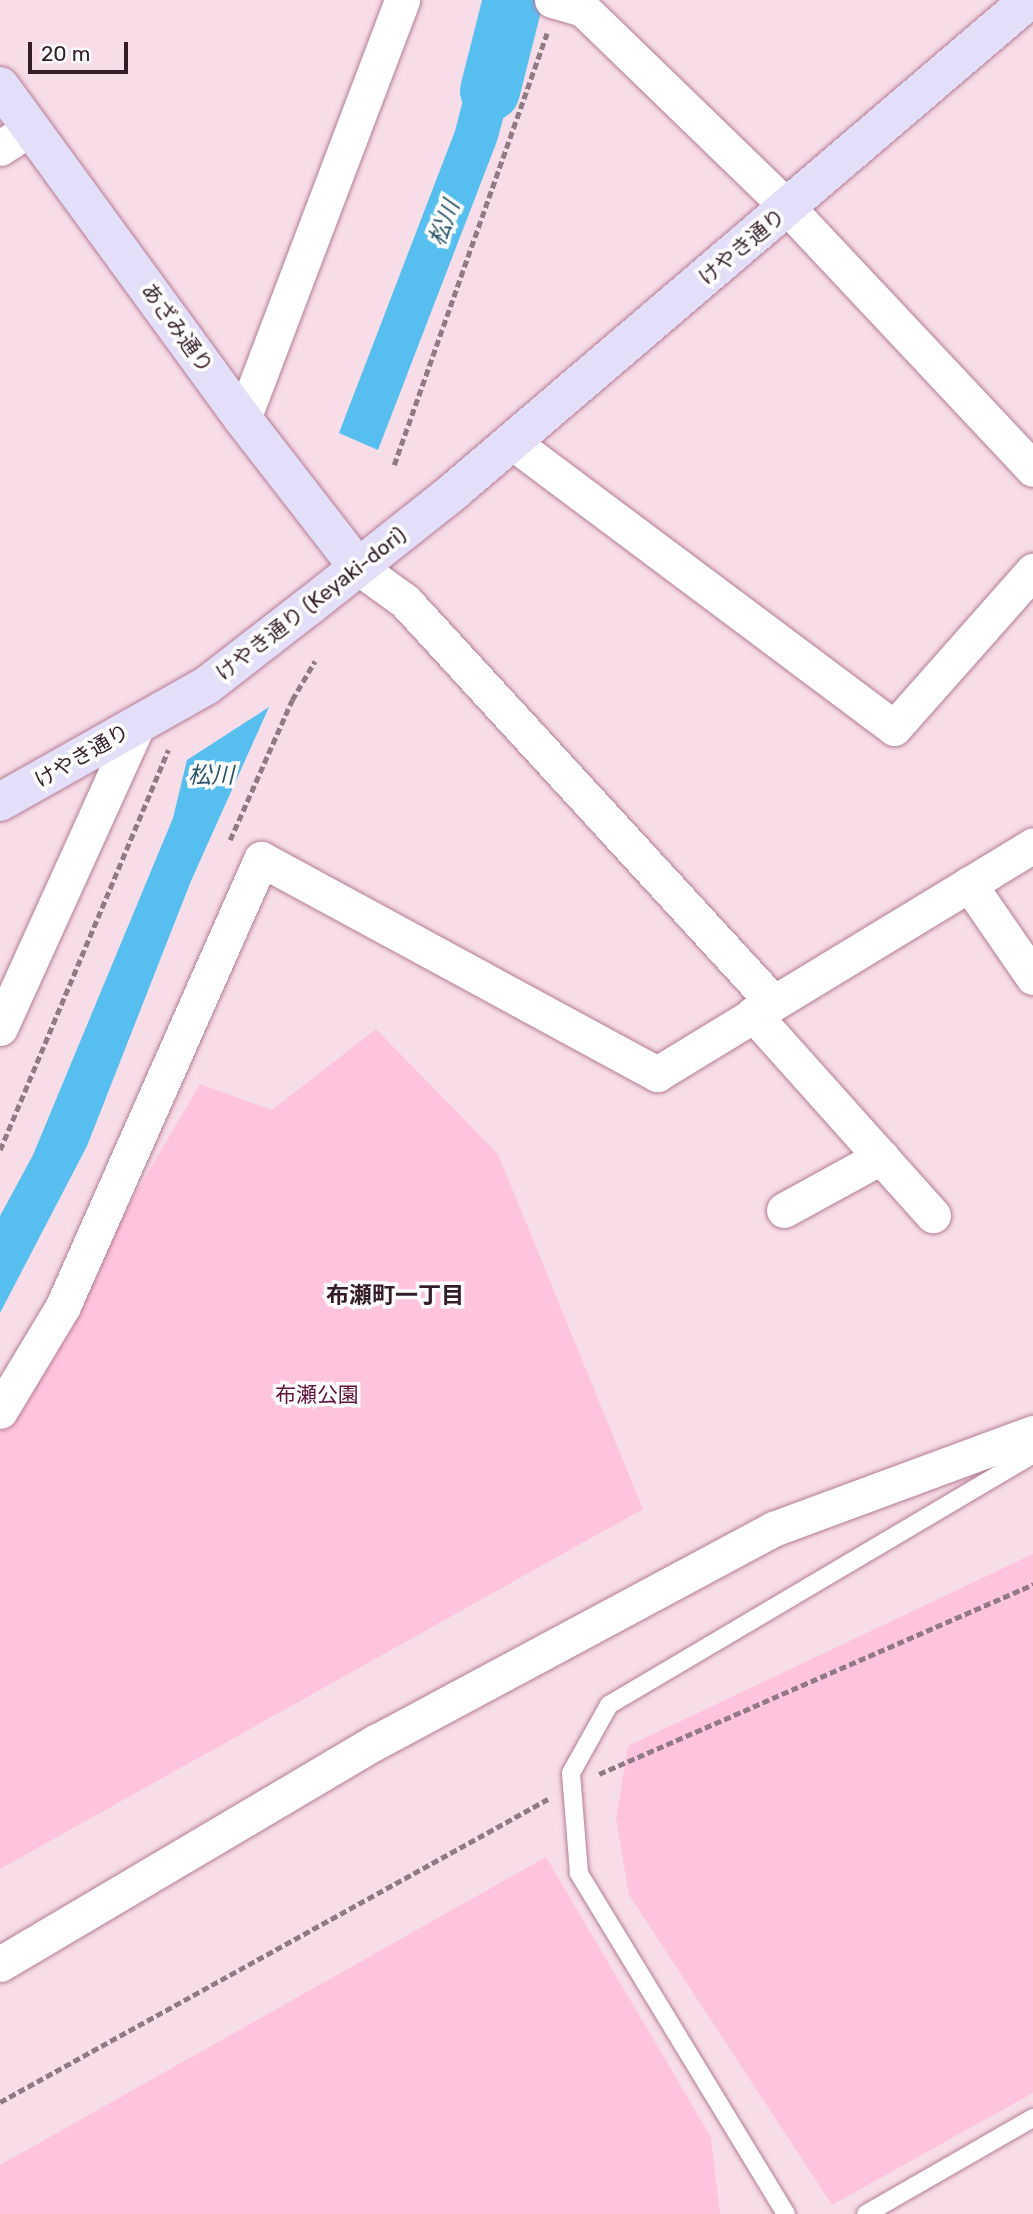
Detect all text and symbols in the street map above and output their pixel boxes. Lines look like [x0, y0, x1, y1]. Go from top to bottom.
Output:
scale bar [32, 28, 131, 72]
text: 20 m [41, 41, 90, 66]
water label: 松川 [423, 197, 465, 249]
street label: けやき通り [694, 204, 790, 290]
street label: あざみ通り [136, 278, 218, 378]
street label: けやき通り (Keyaki-dori) [211, 522, 411, 686]
street label: けやき通り [30, 719, 134, 793]
water label: 松川 [188, 761, 234, 789]
district label: 布瀬町一丁目 [326, 1281, 464, 1309]
park label: 布瀬公園 [275, 1382, 359, 1408]

